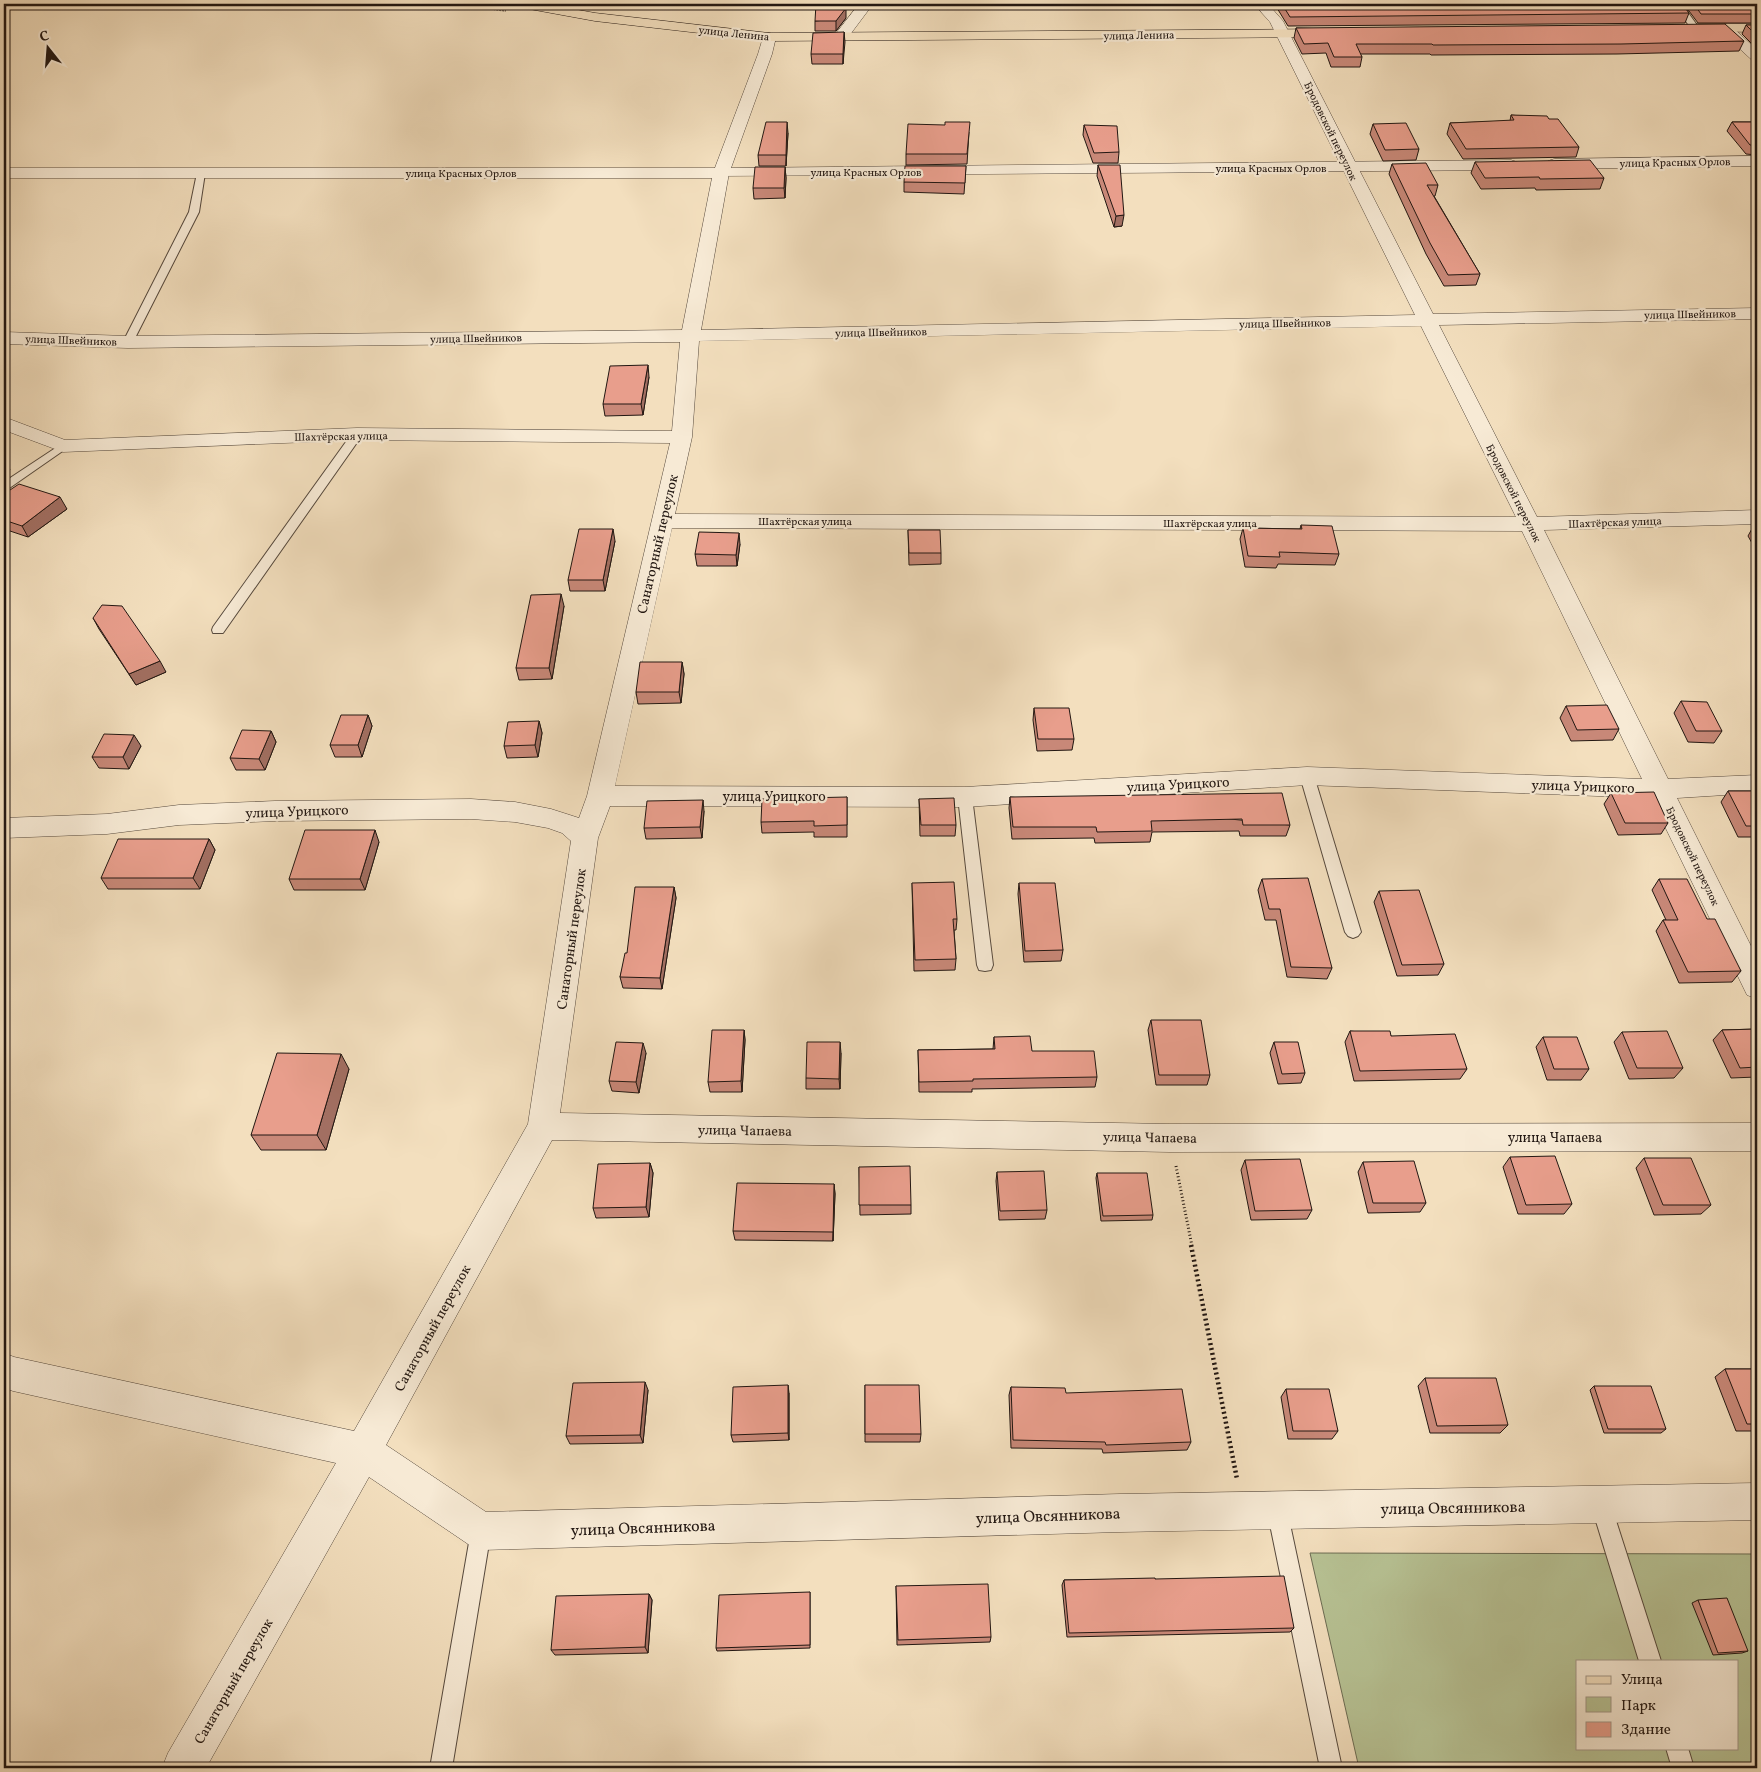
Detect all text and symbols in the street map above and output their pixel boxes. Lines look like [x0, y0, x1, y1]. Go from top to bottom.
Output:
north arrow [22, 22, 72, 72]
street label: улица Ленина [698, 23, 770, 46]
text: С [38, 27, 52, 47]
street label: улица Ленина [1103, 28, 1175, 45]
street label: Бродовской переулок [1299, 80, 1360, 184]
street label: улица Красных Орлов [1619, 155, 1731, 172]
street label: улица Красных Орлов [1215, 162, 1327, 177]
street label: улица Красных Орлов [810, 166, 922, 181]
street label: улица Красных Орлов [405, 167, 517, 182]
street label: улица Швейников [1644, 307, 1737, 324]
street label: улица Швейников [1239, 316, 1332, 333]
street label: улица Швейников [835, 325, 928, 342]
street label: улица Швейников [430, 331, 523, 348]
street label: улица Швейников [25, 332, 118, 351]
street label: Шахтёрская улица [294, 429, 389, 446]
street label: Бродовской переулок [1481, 442, 1544, 545]
street label: Санаторный переулок [633, 472, 684, 616]
street label: Шахтёрская улица [1568, 514, 1663, 533]
street label: Шахтёрская улица [758, 515, 852, 530]
street label: Шахтёрская улица [1163, 517, 1257, 532]
street label: улица Урицкого [1126, 773, 1230, 798]
street label: улица Урицкого [1531, 776, 1635, 799]
street label: улица Урицкого [722, 788, 826, 807]
street label: улица Урицкого [245, 801, 349, 824]
street label: Бродовской переулок [1661, 805, 1722, 909]
street label: Санаторный переулок [553, 867, 592, 1011]
street label: улица Чапаева [698, 1121, 792, 1142]
street label: улица Чапаева [1103, 1128, 1197, 1149]
street label: улица Чапаева [1508, 1129, 1602, 1148]
street label: Санаторный переулок [391, 1261, 476, 1396]
street label: улица Овсянникова [1380, 1497, 1526, 1521]
street label: улица Овсянникова [975, 1503, 1121, 1531]
street label: улица Овсянникова [570, 1515, 716, 1543]
street label: Санаторный переулок [191, 1615, 278, 1748]
legend [1576, 1660, 1738, 1750]
text: Улица [1621, 1670, 1663, 1691]
text: Парк [1621, 1696, 1656, 1717]
text: Здание [1621, 1720, 1671, 1741]

